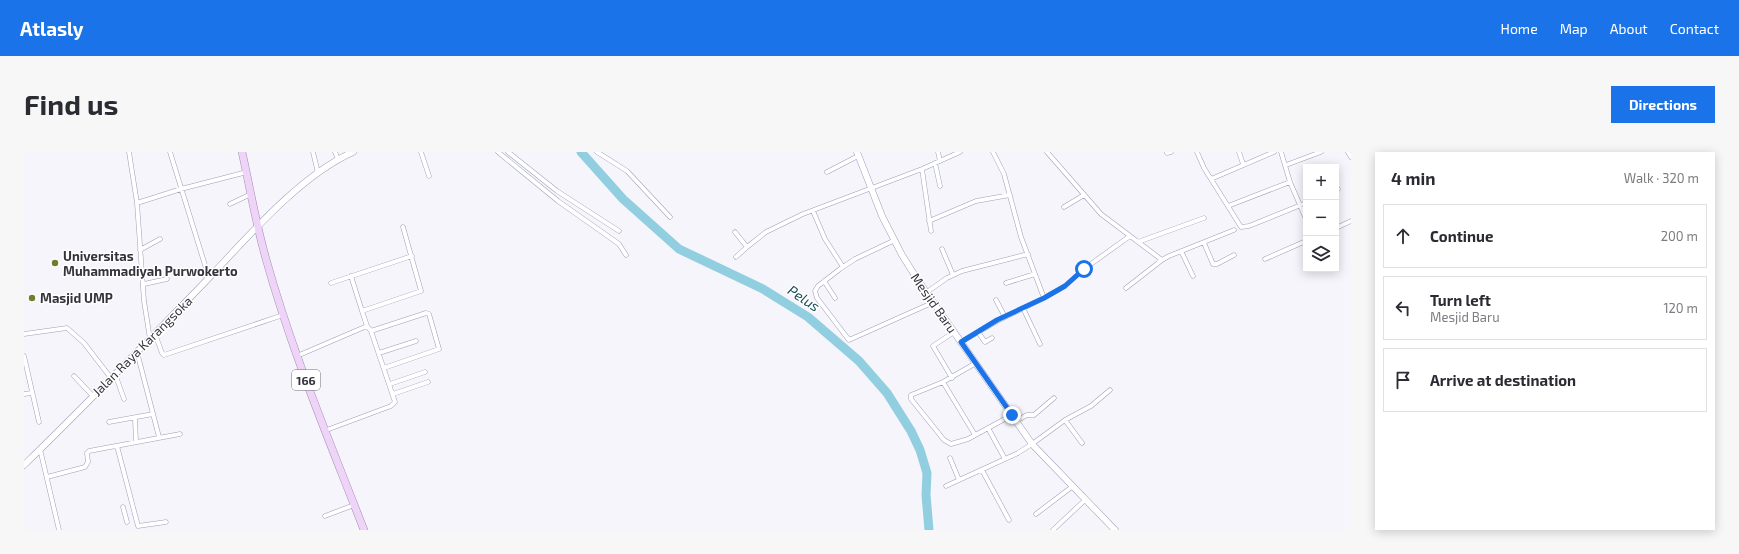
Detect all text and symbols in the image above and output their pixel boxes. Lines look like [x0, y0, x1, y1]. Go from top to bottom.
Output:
text: Atlasly [20, 17, 84, 40]
text: Home [1501, 20, 1538, 37]
text: Map [1560, 20, 1588, 37]
text: About [1610, 20, 1648, 37]
text: Contact [1670, 20, 1719, 37]
button: Directions [1611, 86, 1715, 123]
text: Find us [24, 87, 118, 121]
map controls [1303, 164, 1339, 272]
button: + [1303, 164, 1339, 200]
text: 4 min [1391, 168, 1435, 188]
text: Walk · 320 m [1624, 170, 1699, 186]
button: − [1303, 200, 1339, 236]
icon: ahead [1392, 225, 1414, 247]
text: Continue [1430, 227, 1493, 245]
text: 200 m [1661, 228, 1698, 244]
button: layers [1303, 236, 1339, 272]
place label: Universitas Muhammadiyah Purwokerto [63, 248, 238, 279]
marker: Universitas Muhammadiyah Purwokerto [50, 258, 60, 268]
route start [1075, 260, 1093, 278]
street label: Mesjid Baru [907, 270, 961, 336]
water label: Pelus [785, 281, 823, 315]
place label: Masjid UMP [40, 290, 113, 306]
text: Turn left [1430, 291, 1491, 309]
marker: Masjid UMP [27, 293, 37, 303]
street label: Jalan Raya Karangsoka [89, 293, 195, 399]
icon: left [1392, 297, 1414, 319]
text: 120 m [1663, 300, 1698, 316]
text: Mesjid Baru [1430, 309, 1500, 325]
icon: arrive [1392, 369, 1414, 391]
road number: 166 [292, 370, 320, 390]
text: Arrive at destination [1430, 371, 1576, 389]
route end [1003, 406, 1021, 424]

